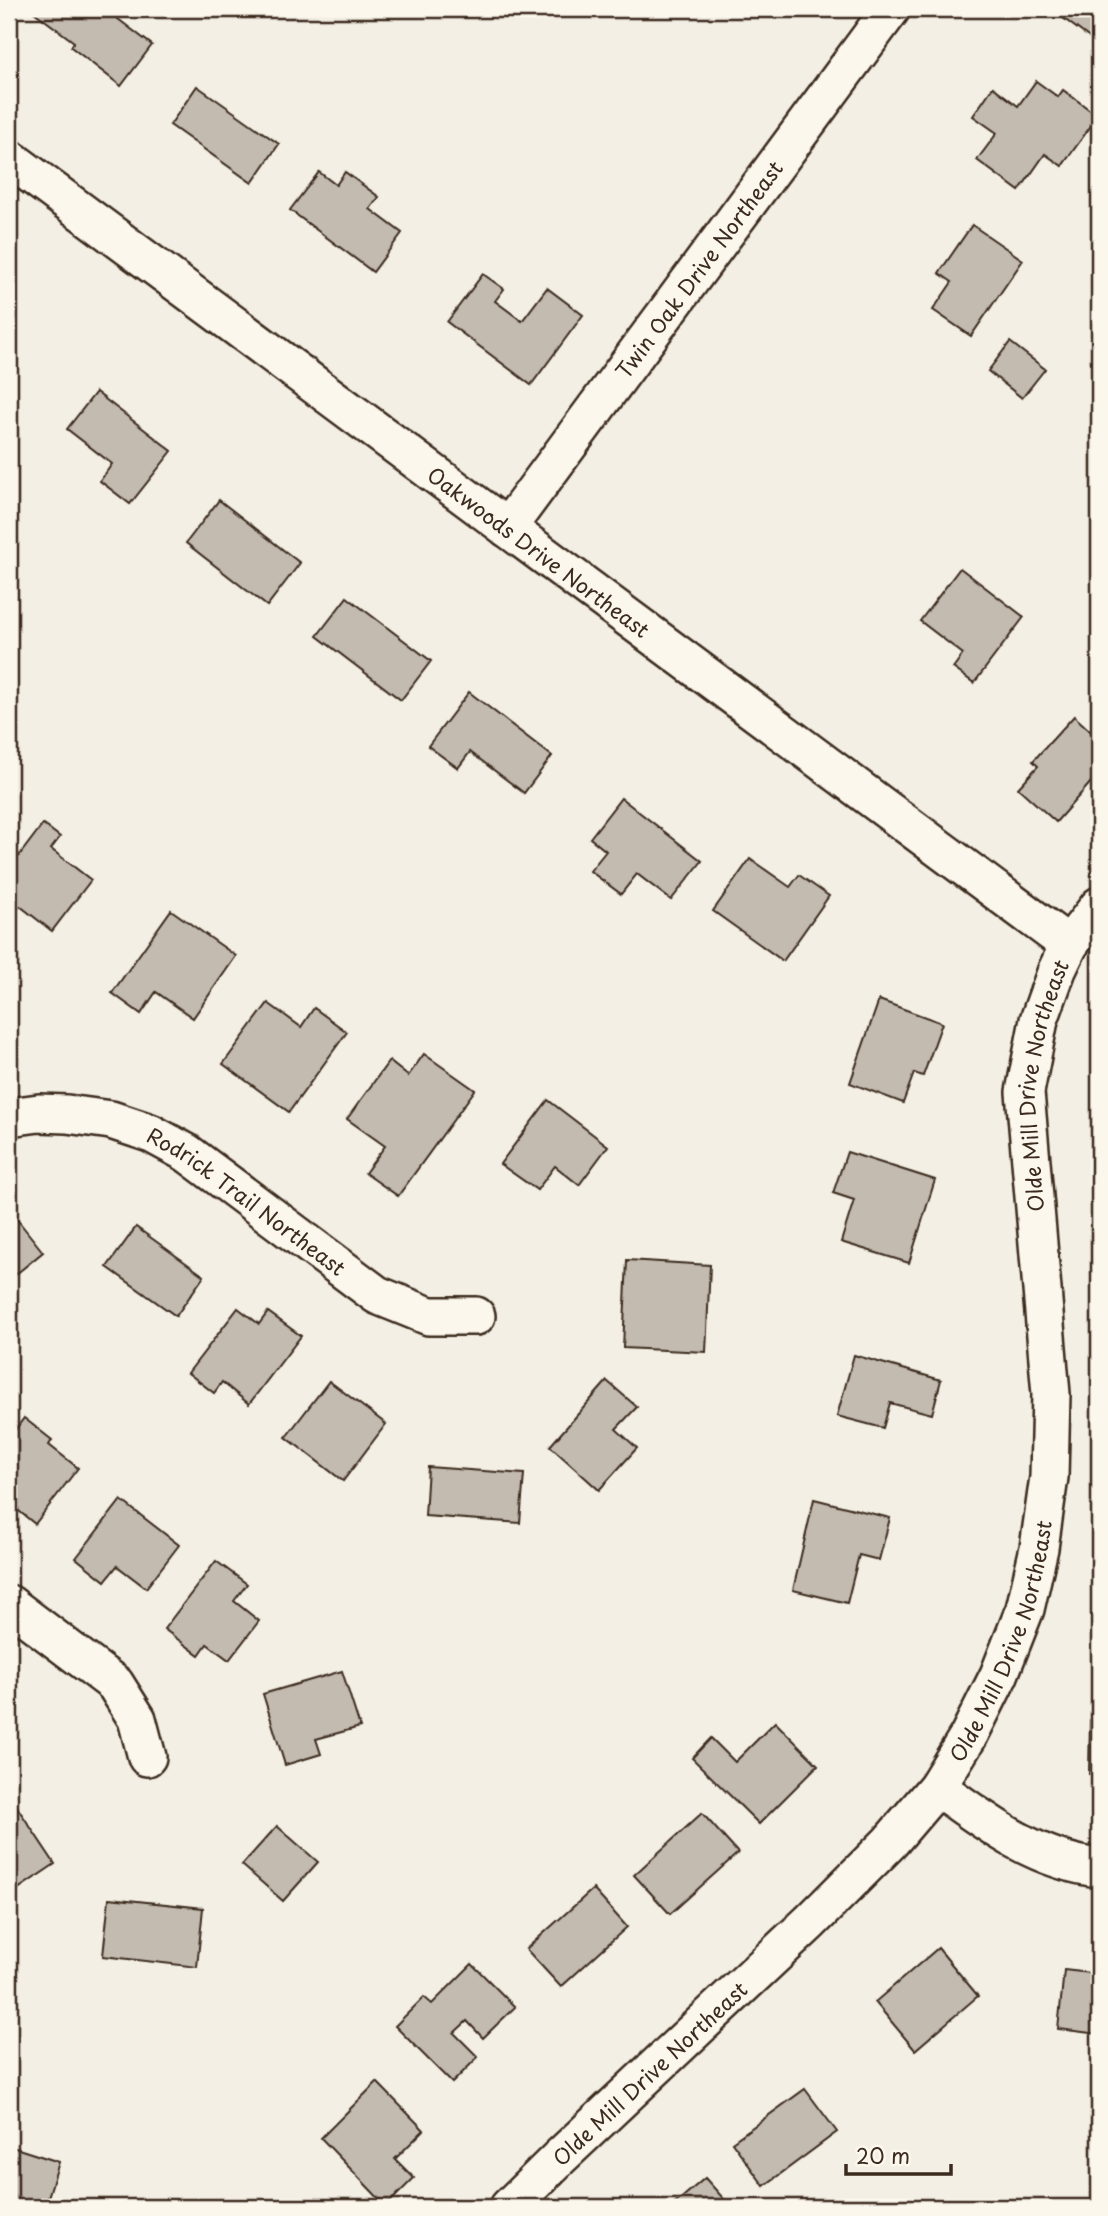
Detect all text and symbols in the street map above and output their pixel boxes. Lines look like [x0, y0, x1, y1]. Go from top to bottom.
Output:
street label: Twin Oak Drive Northeast [607, 153, 790, 385]
street label: Oakwoods Drive Northeast [421, 458, 657, 645]
street label: Olde Mill Drive Northeast [1009, 954, 1076, 1213]
street label: Rodrick Trail Northeast [142, 1119, 353, 1283]
street label: Olde Mill Drive Northeast [940, 1518, 1059, 1768]
street label: Olde Mill Drive Northeast [545, 1973, 754, 2173]
scale bar [846, 2132, 950, 2176]
text: 20 m [856, 2139, 910, 2171]

